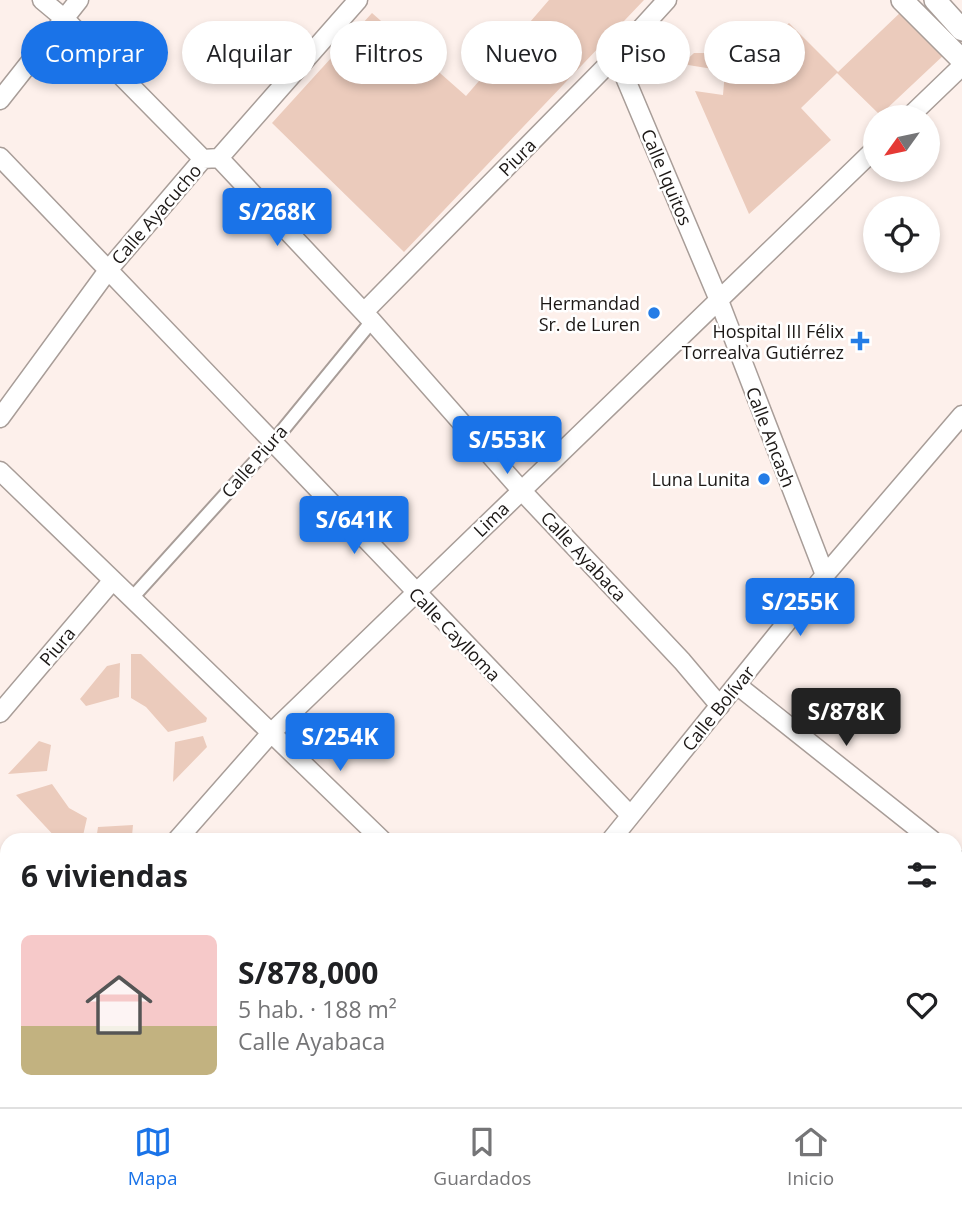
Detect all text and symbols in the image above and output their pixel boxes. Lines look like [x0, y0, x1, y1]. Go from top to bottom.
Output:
chip: Comprar [21, 21, 168, 84]
chip: Alquilar [182, 21, 316, 84]
chip: Filtros [330, 21, 447, 84]
chip: Nuevo [461, 21, 582, 84]
chip: Piso [596, 21, 690, 84]
chip: Casa [704, 21, 805, 84]
north arrow [863, 105, 940, 182]
map controls [863, 105, 940, 273]
street label: Calle Iquitos [636, 125, 698, 229]
street label: Piura [493, 133, 541, 181]
street label: Calle Ayacucho [106, 159, 206, 269]
pin: S/268K [220, 188, 334, 248]
text: S/268K [239, 195, 315, 227]
button: locate [863, 196, 940, 273]
place label: Hermandad Sr. de Luren [539, 291, 640, 336]
marker: Hermandad Sr. de Luren [646, 305, 662, 321]
place label: Hospital III Félix Torrealva Gutiérrez [682, 319, 845, 364]
marker: Hospital III Félix Torrealva Gutiérrez [850, 331, 870, 351]
street label: Calle Ancash [741, 383, 801, 491]
pin: S/553K [450, 416, 564, 476]
street label: Calle Piura [216, 420, 292, 502]
text: S/553K [469, 423, 545, 455]
place label: Luna Lunita [651, 467, 750, 491]
marker: Luna Lunita [756, 471, 772, 487]
pin: S/641K [297, 496, 411, 556]
street label: Lima [468, 496, 514, 542]
text: S/641K [316, 503, 392, 535]
street label: Calle Ayabaca [536, 506, 632, 606]
pin: S/255K [743, 578, 857, 638]
street label: Calle Caylloma [404, 582, 506, 686]
text: S/255K [762, 585, 838, 617]
street label: Piura [34, 622, 80, 670]
street label: Calle Bolívar [676, 660, 760, 756]
pin: S/878K [789, 688, 903, 748]
text: S/878K [808, 695, 884, 727]
pin: S/254K [283, 714, 397, 773]
text: S/254K [302, 720, 378, 752]
text: 6 viviendas [21, 855, 188, 896]
icon: filters [903, 856, 941, 894]
text: S/878,000 [238, 952, 378, 993]
icon: home [77, 963, 161, 1047]
icon: heart [903, 986, 941, 1024]
text: 5 hab. · 188 m² [238, 993, 397, 1025]
text: Calle Ayabaca [238, 1025, 385, 1057]
tab: Mapa [128, 1123, 178, 1191]
tab: Guardados [433, 1123, 531, 1191]
tab: Inicio [787, 1123, 834, 1191]

